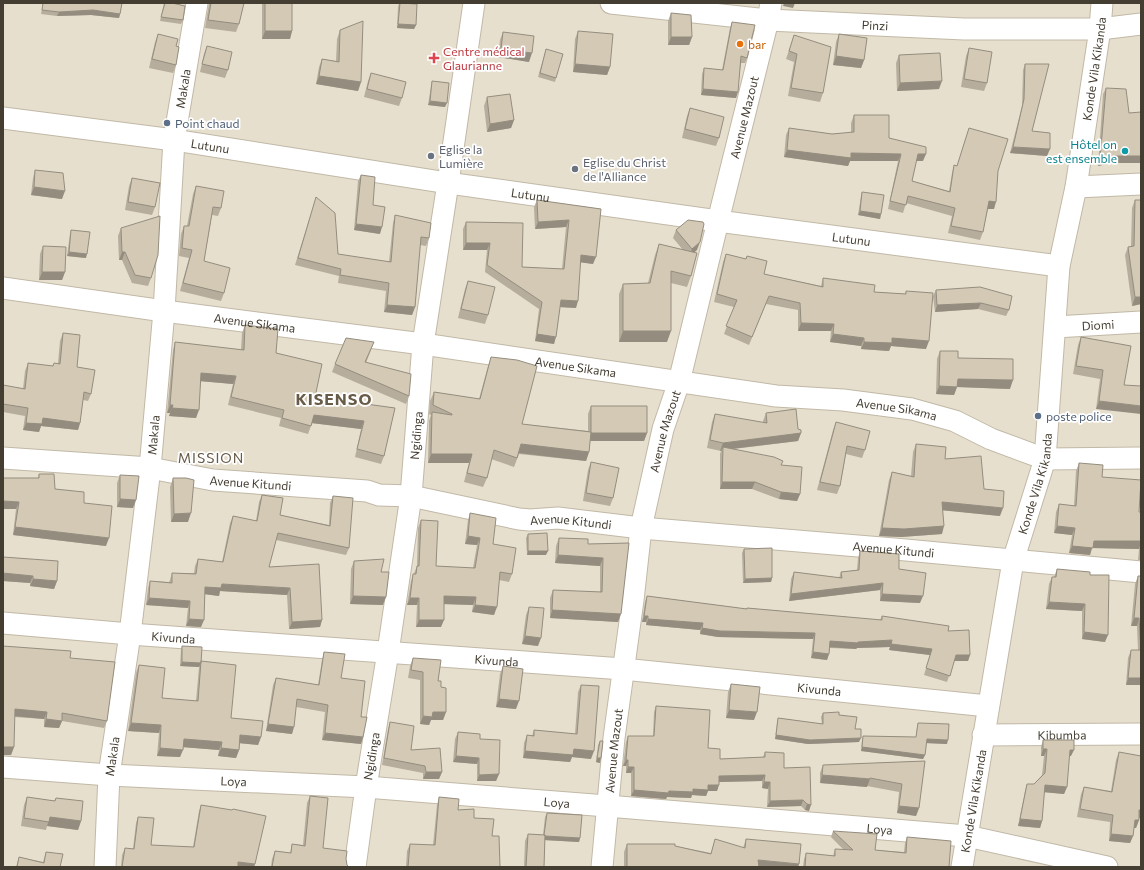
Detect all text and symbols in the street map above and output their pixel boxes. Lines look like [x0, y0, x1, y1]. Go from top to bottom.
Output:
street label: Pinzi [861, 17, 889, 33]
street label: Konde Vila Kikanda [1079, 17, 1108, 121]
place label: bar [748, 37, 766, 51]
marker: bar [735, 39, 745, 49]
place label: Centre médical Glaurianne [443, 44, 525, 72]
marker: Centre médical Glaurianne [428, 52, 440, 64]
street label: Makala [172, 68, 193, 109]
street label: Avenue Mazout [727, 74, 761, 160]
place label: Point chaud [175, 116, 239, 130]
marker: Point chaud [162, 118, 172, 128]
street label: Lutunu [190, 136, 230, 156]
place label: Hôtel on est ensemble [1046, 137, 1117, 165]
place label: Eglise la Lumière [439, 142, 483, 170]
marker: Hôtel on est ensemble [1120, 146, 1130, 156]
marker: Eglise la Lumière [426, 151, 436, 161]
place label: Eglise du Christ de l'Alliance [583, 155, 666, 183]
marker: Eglise du Christ de l'Alliance [570, 164, 580, 174]
street label: Lutunu [510, 185, 551, 204]
street label: Lutunu [831, 229, 872, 248]
street label: Avenue Sikama [213, 310, 296, 335]
street label: Diomi [1081, 317, 1115, 332]
street label: Avenue Sikama [534, 354, 617, 379]
street label: Avenue Mazout [647, 388, 683, 474]
district label: KISENSO [296, 389, 373, 408]
street label: Avenue Sikama [855, 395, 939, 423]
place label: poste police [1046, 409, 1112, 423]
street label: Ngidinga [407, 411, 425, 460]
marker: poste police [1033, 411, 1043, 421]
street label: Makala [144, 415, 162, 455]
street label: Konde Vila Kikanda [1015, 433, 1054, 536]
district label: MISSION [178, 449, 244, 466]
street label: Avenue Kitundi [209, 473, 292, 493]
street label: Avenue Kitundi [529, 511, 612, 531]
street label: Avenue Kitundi [852, 539, 935, 560]
street label: Kivunda [151, 629, 196, 646]
street label: Kivunda [474, 651, 519, 669]
street label: Kivunda [797, 680, 842, 698]
street label: Avenue Mazout [602, 707, 625, 793]
street label: Kibumba [1038, 727, 1086, 742]
street label: Ngidinga [360, 731, 382, 781]
street label: Makala [102, 736, 122, 777]
street label: Konde Vila Kikanda [958, 748, 988, 854]
street label: Loya [220, 773, 247, 788]
street label: Loya [543, 794, 570, 810]
street label: Loya [866, 821, 893, 837]

